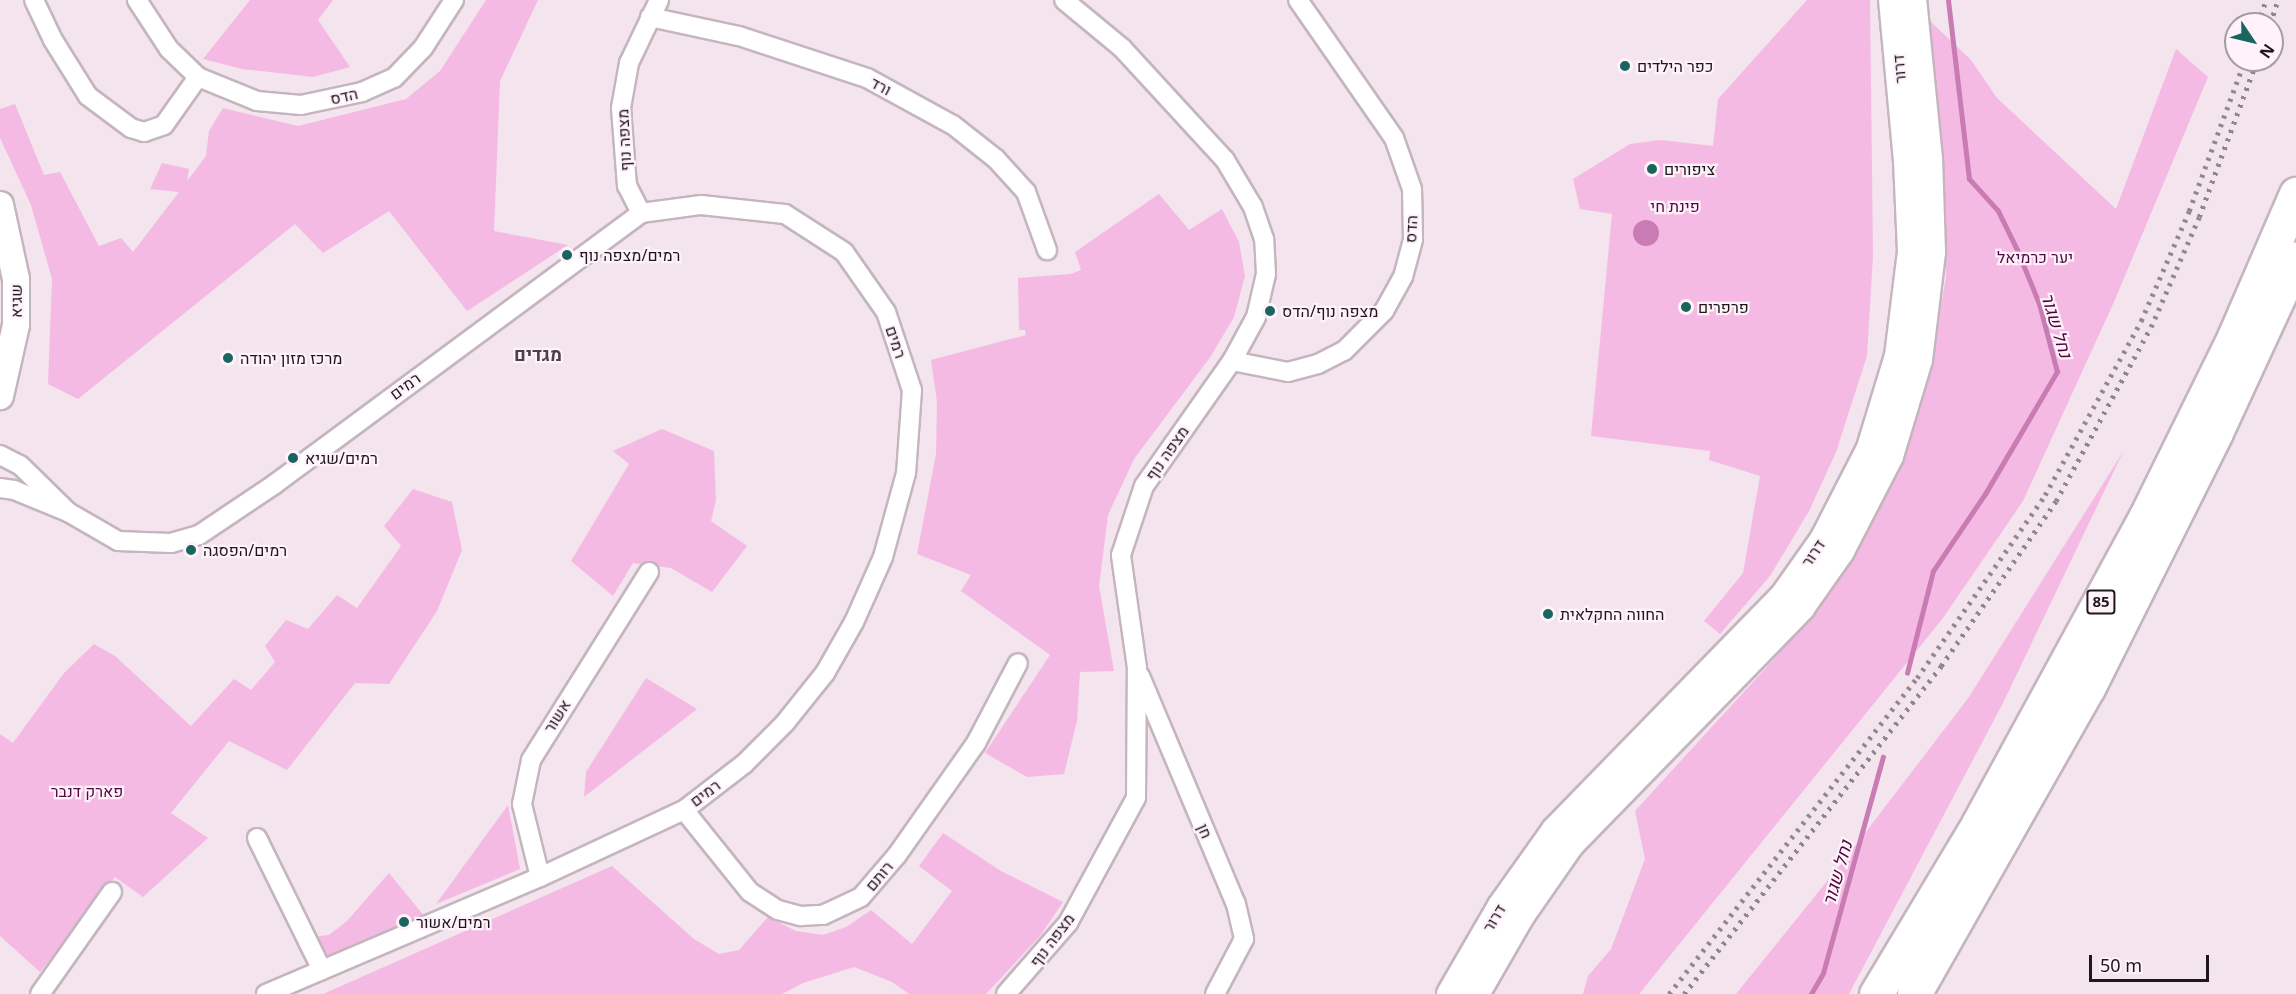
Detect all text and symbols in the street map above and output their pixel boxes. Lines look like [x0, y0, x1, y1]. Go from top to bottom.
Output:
north arrow [2224, 12, 2284, 72]
text: N [2254, 40, 2280, 63]
street label: דרור [1888, 54, 1910, 84]
place label: כפר הילדים [1637, 56, 1713, 76]
marker: כפר הילדים [1618, 59, 1632, 73]
street label: ורד [867, 73, 895, 99]
street label: הדס [328, 84, 360, 108]
street label: מצפה נוף [613, 108, 635, 172]
place label: ציפורים [1664, 159, 1715, 179]
marker: ציפורים [1645, 162, 1659, 176]
park label: פינת חי [1650, 196, 1700, 216]
street label: הדס [1401, 215, 1421, 243]
place label: רמים/מצפה נוף [579, 245, 680, 265]
park label: יער כרמיאל [1997, 247, 2073, 267]
marker: רמים/מצפה נוף [560, 248, 574, 262]
street label: שגיא [6, 284, 26, 318]
water label: נחל שגור [2037, 290, 2077, 360]
place label: פרפרים [1698, 297, 1749, 317]
marker: פרפרים [1679, 300, 1693, 314]
place label: מצפה נוף/הדס [1282, 301, 1378, 321]
marker: מצפה נוף/הדס [1263, 304, 1277, 318]
street label: רמים [882, 323, 910, 361]
district label: מגדים [514, 343, 562, 365]
place label: מרכז מזון יהודה [240, 348, 342, 368]
marker: מרכז מזון יהודה [221, 351, 235, 365]
street label: רמים [386, 369, 424, 403]
street label: מצפה נוף [1141, 422, 1193, 484]
place label: רמים/שגיא [305, 448, 378, 468]
marker: רמים/שגיא [286, 451, 300, 465]
street label: דרור [1797, 536, 1829, 570]
place label: רמים/הפסגה [203, 540, 287, 560]
marker: רמים/הפסגה [184, 543, 198, 557]
road number: 85 [2086, 590, 2116, 614]
place label: החווה החקלאית [1560, 604, 1664, 624]
marker: החווה החקלאית [1541, 607, 1555, 621]
street label: אשור [539, 696, 575, 736]
street label: רמים [686, 775, 724, 811]
park label: פארק דנבר [51, 781, 123, 801]
street label: חן [1193, 821, 1217, 841]
water label: נחל שגור [1817, 838, 1857, 908]
street label: רותם [861, 857, 897, 895]
street label: דרור [1478, 901, 1510, 935]
street label: מצפה נוף [1026, 909, 1078, 971]
place label: רמים/אשור [416, 912, 490, 932]
marker: רמים/אשור [397, 915, 411, 929]
scale bar [2092, 943, 2212, 981]
text: 50 m [2100, 953, 2142, 977]

